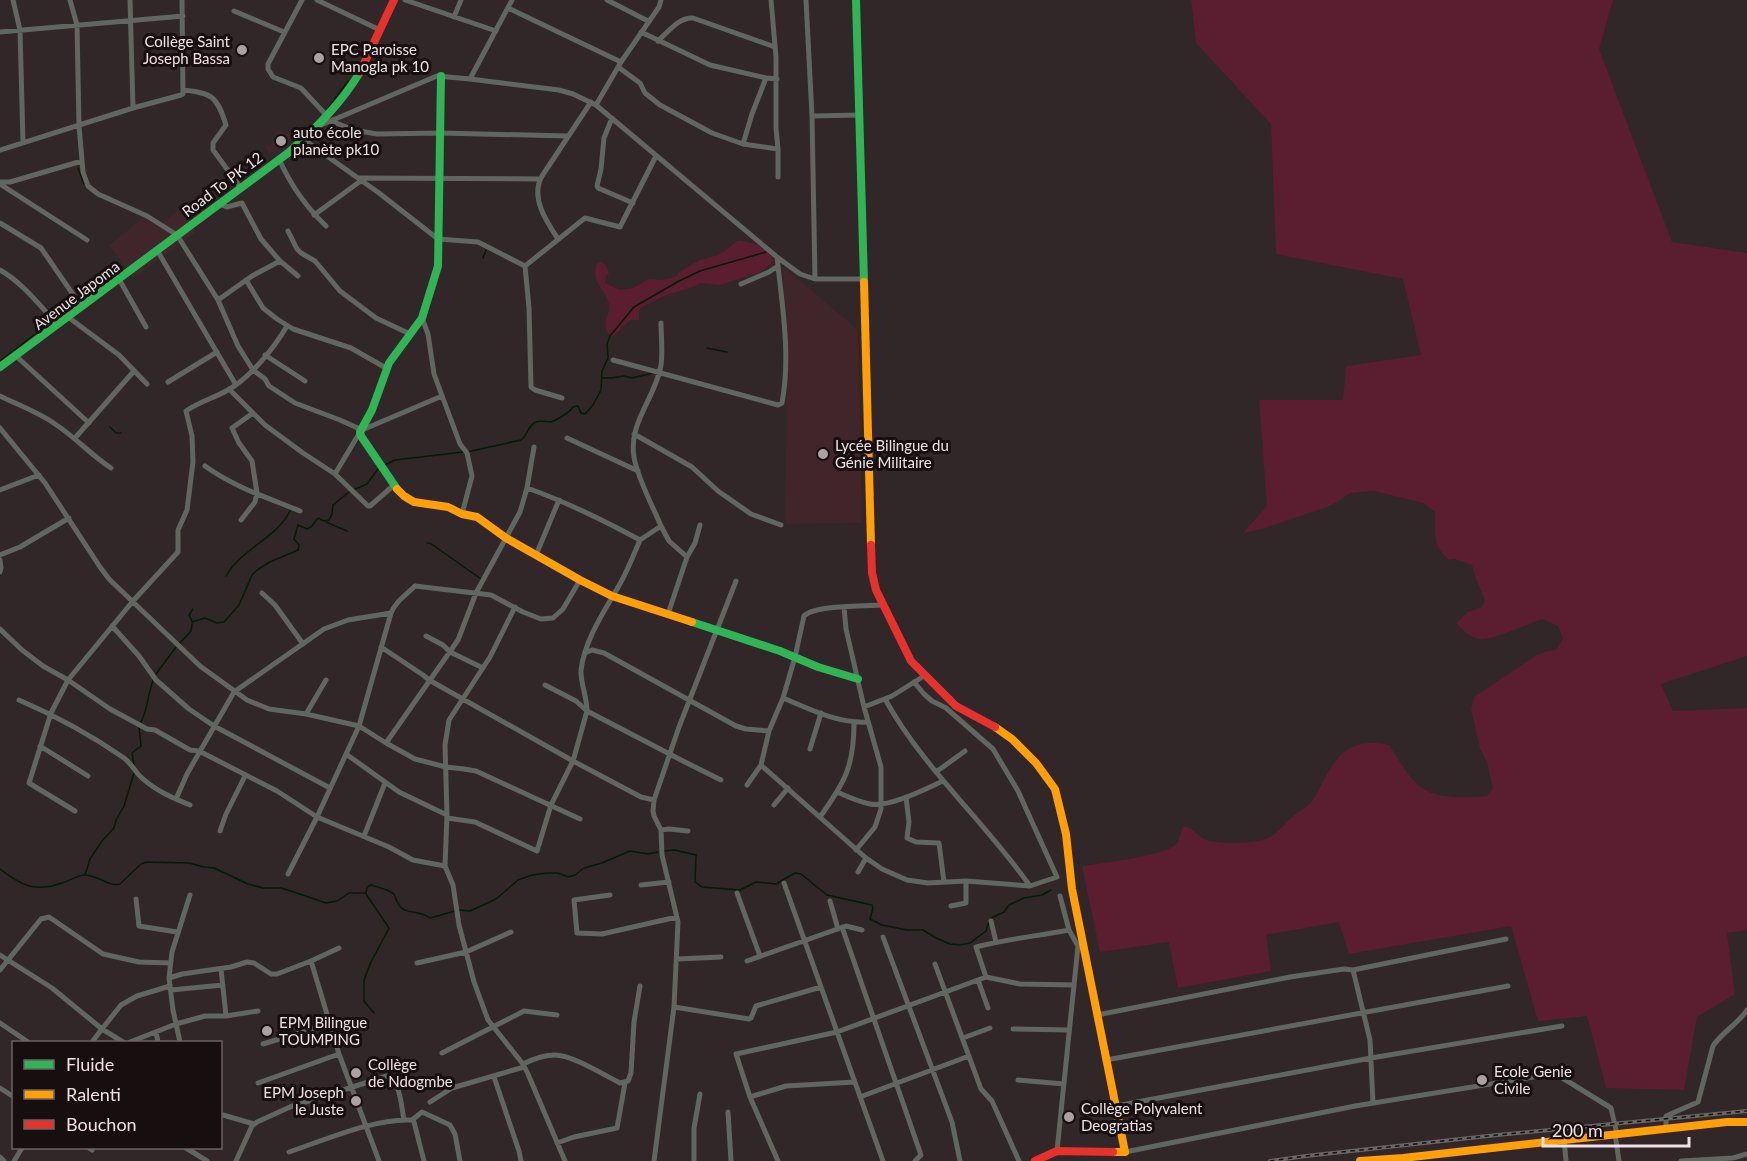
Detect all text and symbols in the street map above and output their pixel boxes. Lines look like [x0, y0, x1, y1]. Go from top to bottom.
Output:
place label: Collège Saint Joseph Bassa [143, 32, 231, 67]
place label: EPC Paroisse Manogla pk 10 [331, 40, 429, 75]
marker: Collège Saint Joseph Bassa [235, 43, 249, 57]
marker: EPC Paroisse Manogla pk 10 [312, 51, 326, 65]
place label: auto école planète pk10 [293, 123, 379, 158]
marker: auto école planète pk10 [274, 134, 288, 148]
street label: Road To PK 12 [178, 148, 266, 220]
street label: Avenue Japoma [29, 257, 123, 333]
place label: Lycée Bilingue du Génie Militaire [835, 436, 949, 471]
marker: Lycée Bilingue du Génie Militaire [816, 447, 830, 461]
place label: EPM Bilingue TOUMPING [279, 1013, 367, 1048]
marker: EPM Bilingue TOUMPING [260, 1024, 274, 1038]
legend [12, 1041, 222, 1149]
text: Fluide [66, 1053, 114, 1075]
place label: Collège de Ndogmbe [368, 1055, 453, 1090]
place label: Ecole Genie Civile [1494, 1062, 1572, 1097]
marker: Collège de Ndogmbe [349, 1066, 363, 1080]
marker: Ecole Genie Civile [1475, 1073, 1489, 1087]
text: Ralenti [66, 1083, 121, 1105]
place label: EPM Joseph le Juste [263, 1083, 344, 1118]
marker: EPM Joseph le Juste [349, 1094, 363, 1108]
place label: Collège Polyvalent Deogratias [1081, 1099, 1203, 1134]
marker: Collège Polyvalent Deogratias [1062, 1110, 1076, 1124]
scale bar [1543, 1110, 1688, 1148]
text: Bouchon [66, 1113, 137, 1135]
text: 200 m [1552, 1119, 1603, 1141]

